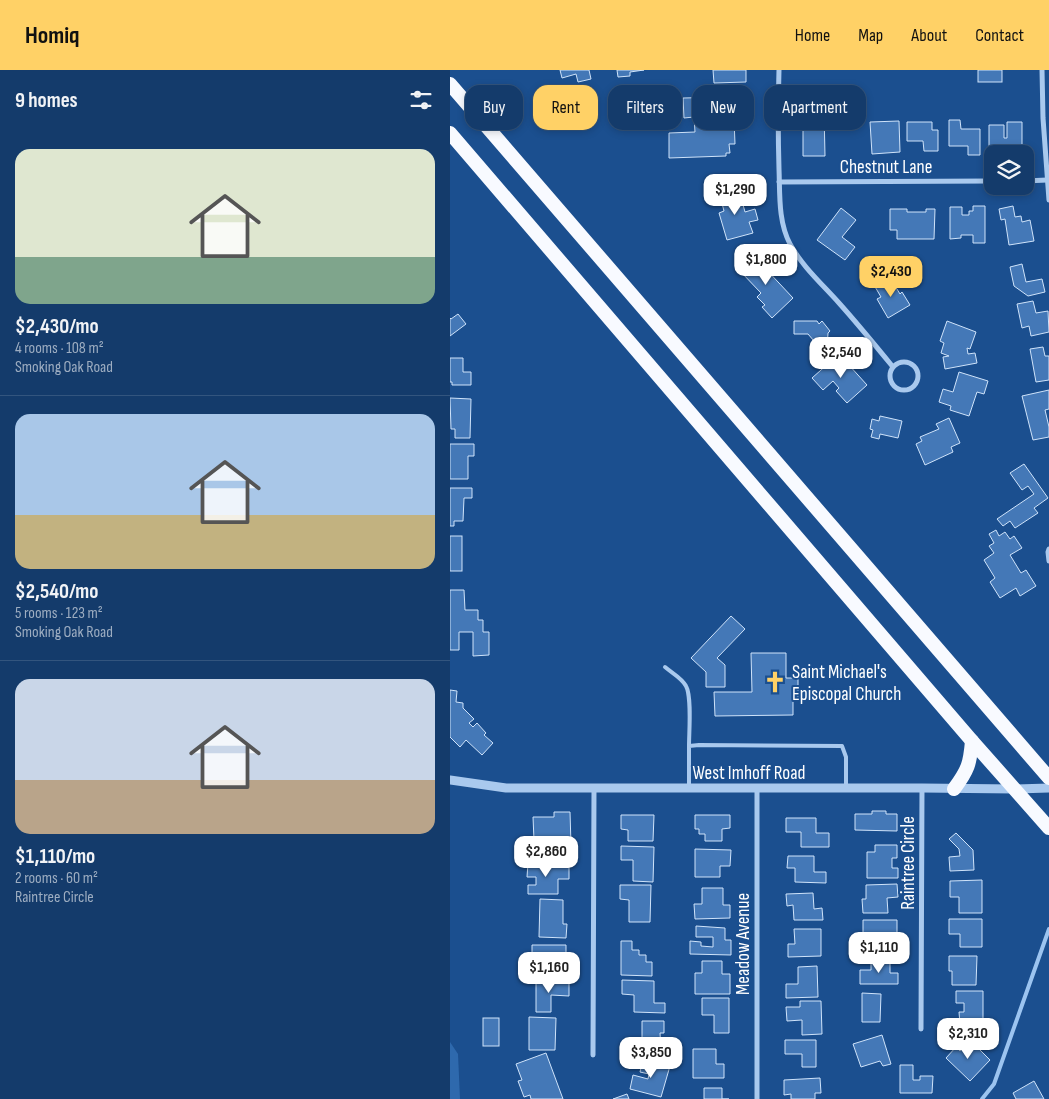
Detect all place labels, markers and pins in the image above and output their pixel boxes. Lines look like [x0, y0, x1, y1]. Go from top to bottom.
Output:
pin: $1,290 [694, 174, 776, 216]
pin: $1,800 [725, 244, 807, 286]
pin: $2,430 [850, 256, 932, 298]
pin: $2,540 [800, 336, 882, 379]
place label: Saint Michael's Episcopal Church [792, 661, 901, 706]
church icon: Saint Michael's Episcopal Church [762, 669, 788, 695]
pin: $2,860 [505, 836, 587, 878]
pin: $1,110 [838, 932, 920, 974]
pin: $1,160 [508, 952, 590, 994]
pin: $2,310 [927, 1018, 1009, 1060]
pin: $3,850 [610, 1036, 692, 1079]

